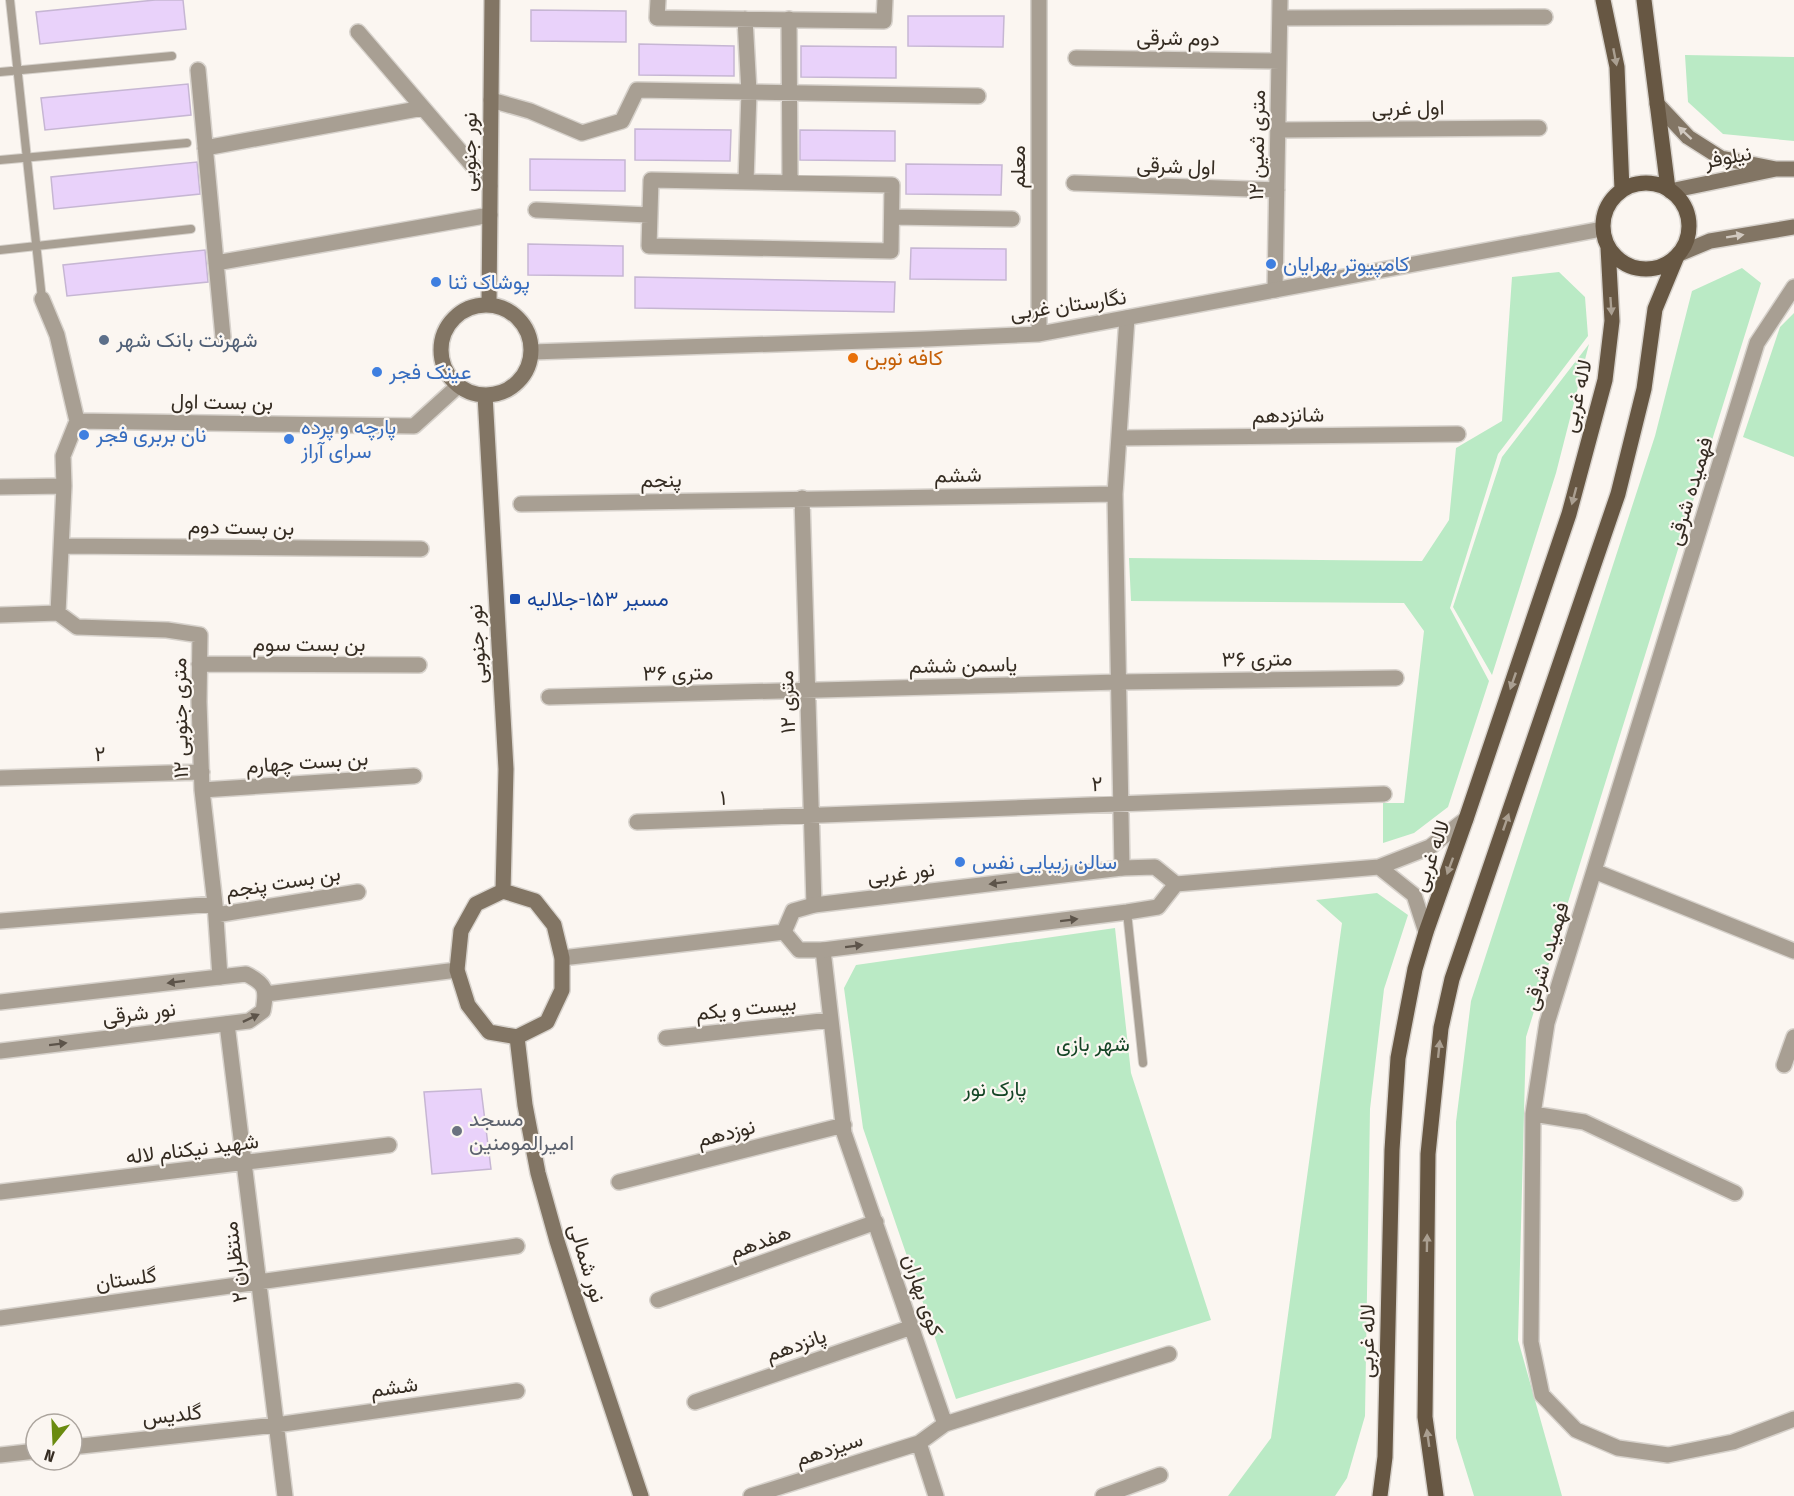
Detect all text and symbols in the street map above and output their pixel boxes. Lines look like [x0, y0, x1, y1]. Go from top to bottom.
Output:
street label: دوم شرقی [1136, 24, 1220, 53]
one-way arrow [1611, 48, 1620, 67]
street label: ۱۲ متری ثمین [1243, 90, 1271, 200]
street label: اول غربی [1371, 94, 1445, 122]
street label: نور جنوبی [455, 112, 483, 192]
one-way arrow [1679, 126, 1693, 140]
street label: نیلوفر [1701, 140, 1754, 174]
street label: معلم [1005, 145, 1032, 189]
street label: اول شرقی [1136, 152, 1216, 180]
one-way arrow [1725, 232, 1744, 241]
place label: کامپیوتر بهرایان [1283, 251, 1409, 278]
marker: کامپیوتر بهرایان [1264, 257, 1278, 271]
place label: پوشاک ثنا [448, 269, 530, 296]
marker: پوشاک ثنا [429, 275, 443, 289]
street label: نگارستان غربی [1008, 284, 1128, 326]
one-way arrow [1607, 296, 1616, 315]
place label: شهرنت بانک شهر [115, 327, 258, 353]
marker: شهرنت بانک شهر [97, 333, 111, 347]
place label: کافه نوین [865, 345, 943, 371]
marker: کافه نوین [846, 351, 860, 365]
street label: لاله غربی [1556, 357, 1598, 435]
place label: عینک فجر [388, 359, 471, 385]
marker: عینک فجر [370, 365, 384, 379]
street label: بن بست اول [171, 388, 273, 416]
street label: شانزدهم [1252, 401, 1324, 430]
place label: پارچه و پرده سرای آراز [300, 414, 396, 464]
place label: نان بربری فجر [95, 422, 207, 448]
marker: نان بربری فجر [77, 428, 91, 442]
marker: پارچه و پرده سرای آراز [282, 432, 296, 446]
street label: فهمیده شرقی [1661, 434, 1719, 548]
street label: ششم [934, 462, 982, 489]
street label: پنجم [640, 467, 682, 494]
one-way arrow [1568, 487, 1578, 505]
street label: بن بست دوم [188, 513, 294, 542]
place label: مسیر ۱۵۳-جلالیه [527, 586, 669, 612]
marker: مسیر ۱۵۳-جلالیه [508, 592, 522, 606]
street label: نور جنوبی [462, 604, 492, 684]
street label: بن بست سوم [252, 631, 366, 658]
street label: ۳۶ متری [1221, 645, 1293, 673]
street label: یاسمن ششم [909, 651, 1017, 680]
street label: ۱۲ متری جنوبی [166, 657, 194, 779]
street label: ۳۶ متری [642, 659, 714, 687]
street label: ۱۲ متری [773, 670, 801, 734]
one-way arrow [1507, 672, 1517, 690]
street label: ۲ [94, 741, 106, 767]
street label: بن بست چهارم [245, 745, 369, 780]
street label: ۲ [1091, 771, 1103, 797]
street label: ۱ [720, 785, 726, 811]
one-way arrow [1501, 813, 1511, 831]
street label: لاله غربی [1406, 817, 1456, 895]
place label: سالن زیبایی نفس [972, 849, 1117, 875]
marker: سالن زیبایی نفس [953, 855, 967, 869]
street label: نور غربی [866, 856, 936, 890]
one-way arrow [1444, 857, 1454, 875]
street label: بن بست پنجم [224, 860, 342, 905]
one-way arrow [988, 878, 1007, 888]
street label: فهمیده شرقی [1517, 899, 1575, 1013]
one-way arrow [1059, 915, 1078, 924]
one-way arrow [845, 941, 864, 951]
one-way arrow [167, 977, 186, 987]
street label: بیست و یکم [694, 990, 798, 1027]
street label: نور شرقی [101, 996, 177, 1030]
one-way arrow [242, 1013, 259, 1022]
park label: شهر بازی [1056, 1031, 1130, 1057]
one-way arrow [49, 1039, 68, 1049]
one-way arrow [1434, 1039, 1444, 1058]
park label: پارک نور [962, 1076, 1027, 1103]
place label: مسجد امیرالمومنین [469, 1106, 574, 1156]
street label: نوزدهم [694, 1113, 758, 1154]
marker: مسجد امیرالمومنین [450, 1124, 464, 1138]
street label: شهید نیکنام لاله [124, 1128, 260, 1171]
street label: هفدهم [725, 1219, 795, 1266]
street label: منتظران ۲ [217, 1220, 253, 1304]
street label: نور شمالی [563, 1220, 611, 1306]
one-way arrow [1422, 1234, 1432, 1253]
street label: کوی بهاران [897, 1250, 949, 1340]
street label: گلستان [94, 1262, 158, 1296]
street label: لاله غربی [1353, 1304, 1381, 1378]
street label: پانزدهم [762, 1323, 830, 1368]
street label: ششم [369, 1371, 420, 1404]
street label: گلدیس [141, 1399, 203, 1431]
north arrow [24, 1412, 84, 1472]
street label: سیزدهم [792, 1426, 866, 1473]
one-way arrow [1423, 1428, 1433, 1447]
text: N [42, 1445, 57, 1466]

